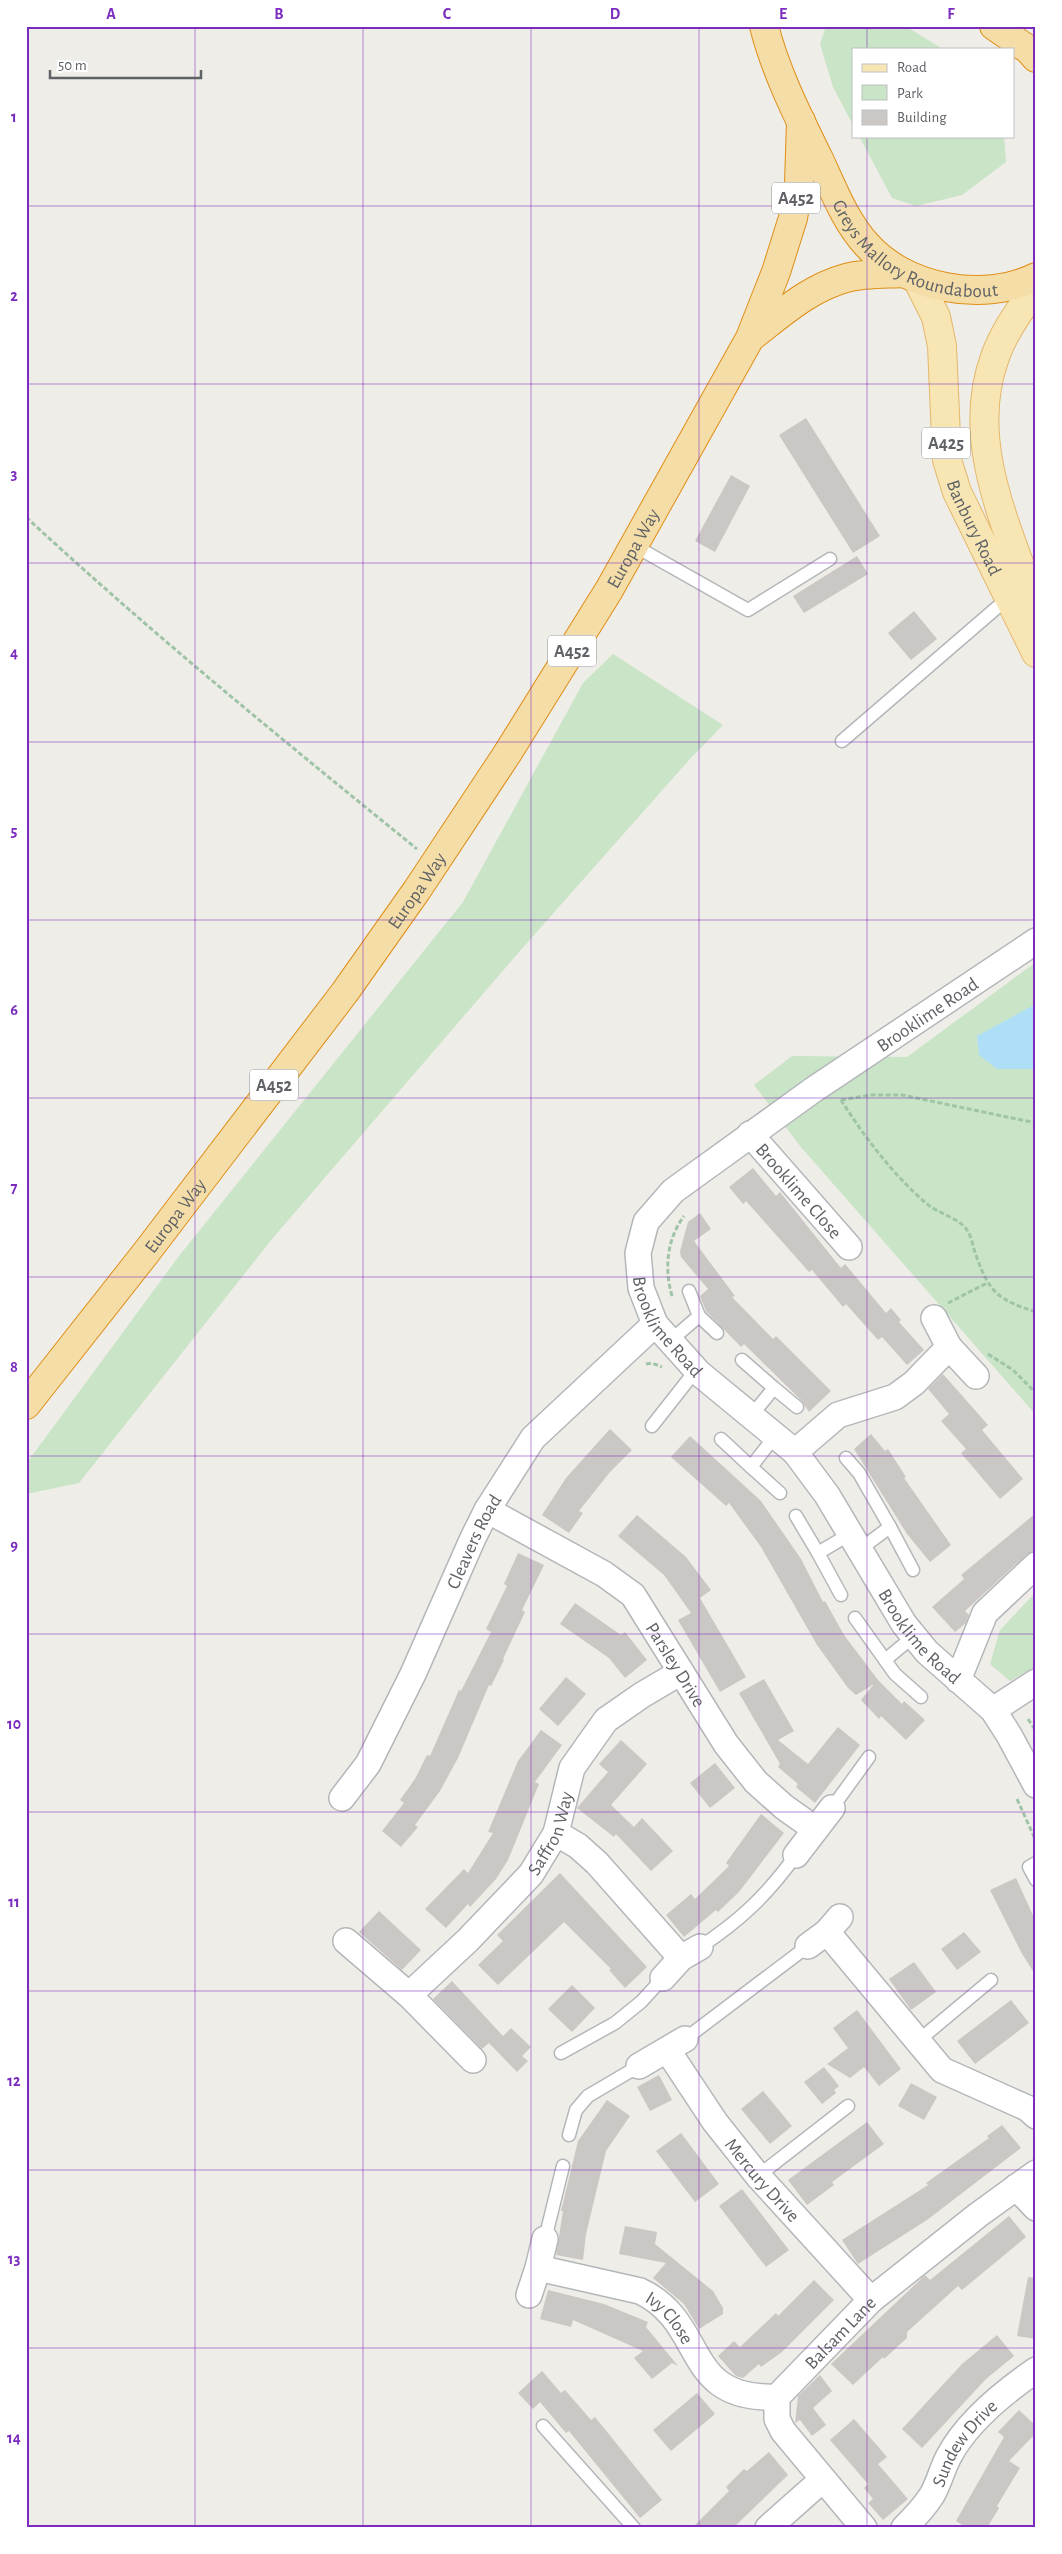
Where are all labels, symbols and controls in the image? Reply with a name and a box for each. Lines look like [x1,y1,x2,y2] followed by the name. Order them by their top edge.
[106,6,116,22] text: A
[274,6,284,22] text: B
[443,6,452,22] text: C
[610,6,621,22] text: D
[779,6,787,22] text: E
[947,6,955,22] text: F
[50,48,201,80] scale bar
[852,48,1014,138] legend
[58,58,87,73] text: 50 m
[897,60,927,75] text: Road
[897,86,923,101] text: Park
[11,109,17,125] text: 1
[897,110,947,125] text: Building
[772,182,820,214] road number: A452
[828,197,999,301] street label: Greys Mallory Roundabout
[10,288,18,304] text: 2
[922,428,970,458] road number: A425
[11,466,18,482] text: 3
[943,478,1004,579] street label: Banbury Road
[604,506,664,592] street label: Europa Way
[548,636,596,666] road number: A452
[10,645,18,661] text: 4
[11,823,18,839] text: 5
[385,850,450,933] street label: Europa Way
[874,974,982,1056] street label: Brooklime Road
[10,1002,18,1018] text: 6
[250,1070,298,1100] road number: A452
[752,1140,845,1243] street label: Brooklime Close
[142,1175,210,1257] street label: Europa Way
[11,1180,18,1196] text: 7
[629,1275,706,1381] street label: Brooklime Road
[10,1359,18,1375] text: 8
[444,1491,505,1592] street label: Cleavers Road
[10,1537,18,1553] text: 9
[874,1586,964,1688] street label: Brooklime Road
[642,1620,708,1711] street label: Parsley Drive
[7,1716,21,1732] text: 10
[525,1790,577,1879] street label: Saffron Way
[8,1894,20,1910] text: 11
[7,2073,21,2089] text: 12
[721,2135,803,2226] street label: Mercury Drive
[8,2251,20,2267] text: 13
[642,2288,696,2348] street label: Ivy Close
[802,2293,880,2373] street label: Balsam Lane
[929,2396,1001,2490] street label: Sundew Drive
[7,2430,21,2446] text: 14

